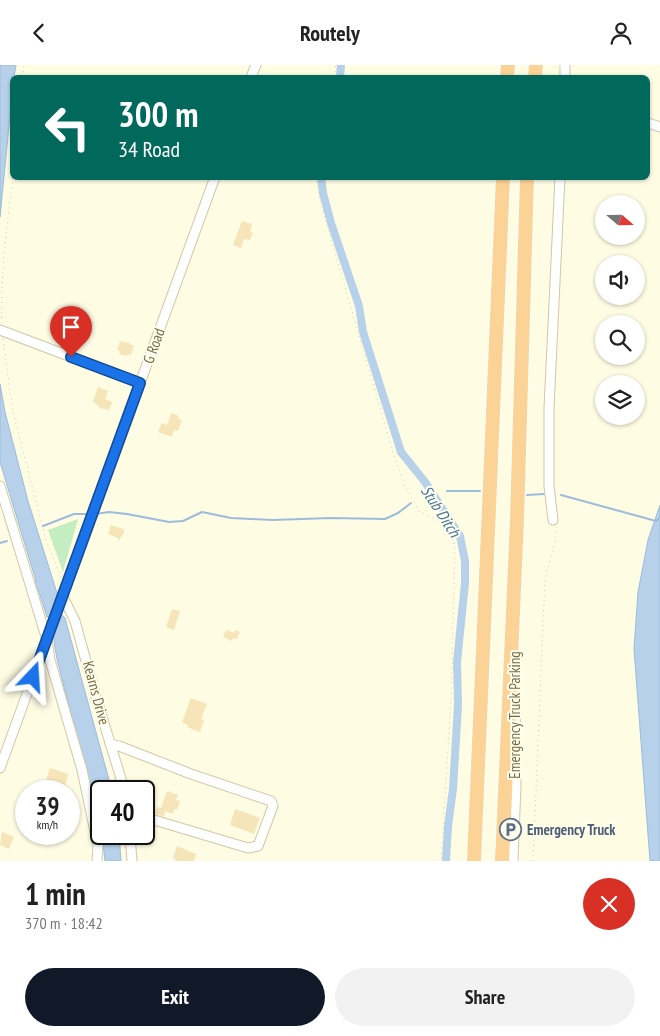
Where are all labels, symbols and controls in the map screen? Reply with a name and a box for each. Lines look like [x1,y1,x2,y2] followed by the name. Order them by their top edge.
[25,19,53,47] icon: back
[300,19,360,47] text: Routely
[607,19,635,47] icon: person
[118,91,199,137] text: 300 m
[35,95,100,160] icon: left
[118,135,180,163] text: 34 Road
[595,195,645,245] north arrow
[595,195,645,425] map controls
[595,255,645,305] button: sound
[50,306,92,357] pin
[57,313,85,341] icon: arrive
[595,315,645,365] button: search
[138,326,169,366] street label: G Road
[595,375,645,425] button: layers
[417,481,466,541] water label: Stub Ditch
[6,650,58,702] position arrow
[505,651,524,779] street label: Emergency Truck Parking
[79,659,114,727] street label: Kearns Drive
[90,780,155,845] speed limit sign: 40
[36,790,59,822] text: 39
[37,817,58,832] text: km/h
[499,818,523,842] parking icon: Emergency Truck
[527,820,616,839] place label: Emergency Truck
[25,874,86,913] text: 1 min
[583,878,635,930] button: close
[25,913,103,933] text: 370 m · 18:42
[25,968,325,1026] button: Exit
[335,968,635,1026] button: Share

